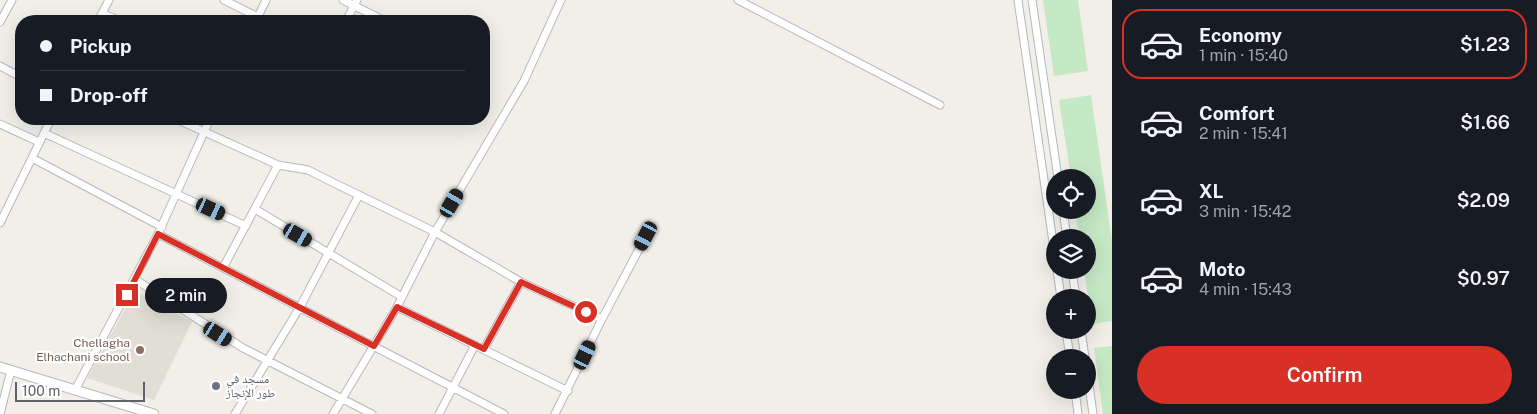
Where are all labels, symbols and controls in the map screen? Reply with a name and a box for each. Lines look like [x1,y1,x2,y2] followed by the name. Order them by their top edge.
[1139,22,1184,67] icon: car
[1199,24,1282,46] text: Economy
[1460,33,1510,55] text: $1.23
[70,35,132,57] text: Pickup
[1199,46,1288,65] text: 1 min · 15:40
[70,84,147,106] text: Drop-off
[1139,100,1184,145] icon: car
[1199,102,1275,124] text: Comfort
[1460,111,1510,133] text: $1.66
[1199,124,1288,143] text: 2 min · 15:41
[1046,169,1096,399] map controls
[1046,169,1096,219] button: locate
[1139,178,1184,223] icon: car
[1199,180,1224,202] text: XL
[438,186,465,220] car
[1457,189,1510,211] text: $2.09
[194,196,227,222] car
[1199,202,1291,221] text: 3 min · 15:42
[632,219,659,253] car
[281,221,314,249] car
[1046,229,1096,279] button: layers
[1139,256,1184,301] icon: car
[1199,258,1245,280] text: Moto
[1457,267,1510,289] text: $0.97
[144,278,227,312] callout: 2 min
[1199,280,1292,299] text: 4 min · 15:43
[116,284,138,306] route end
[165,286,207,305] text: 2 min
[1046,289,1096,339] button: +
[575,301,597,323] route start
[201,320,234,348] car
[36,336,130,364] place label: Chellagha Elhachani school
[571,338,598,372] car
[134,344,146,356] marker: Chellagha Elhachani school
[1137,346,1512,404] button: Confirm
[1046,349,1096,399] button: −
[225,372,275,400] place label: مسجد في طور الإنجاز
[15,379,145,402] scale bar
[210,380,222,392] marker: مسجد في طور الإنجاز
[22,383,60,399] text: 100 m

